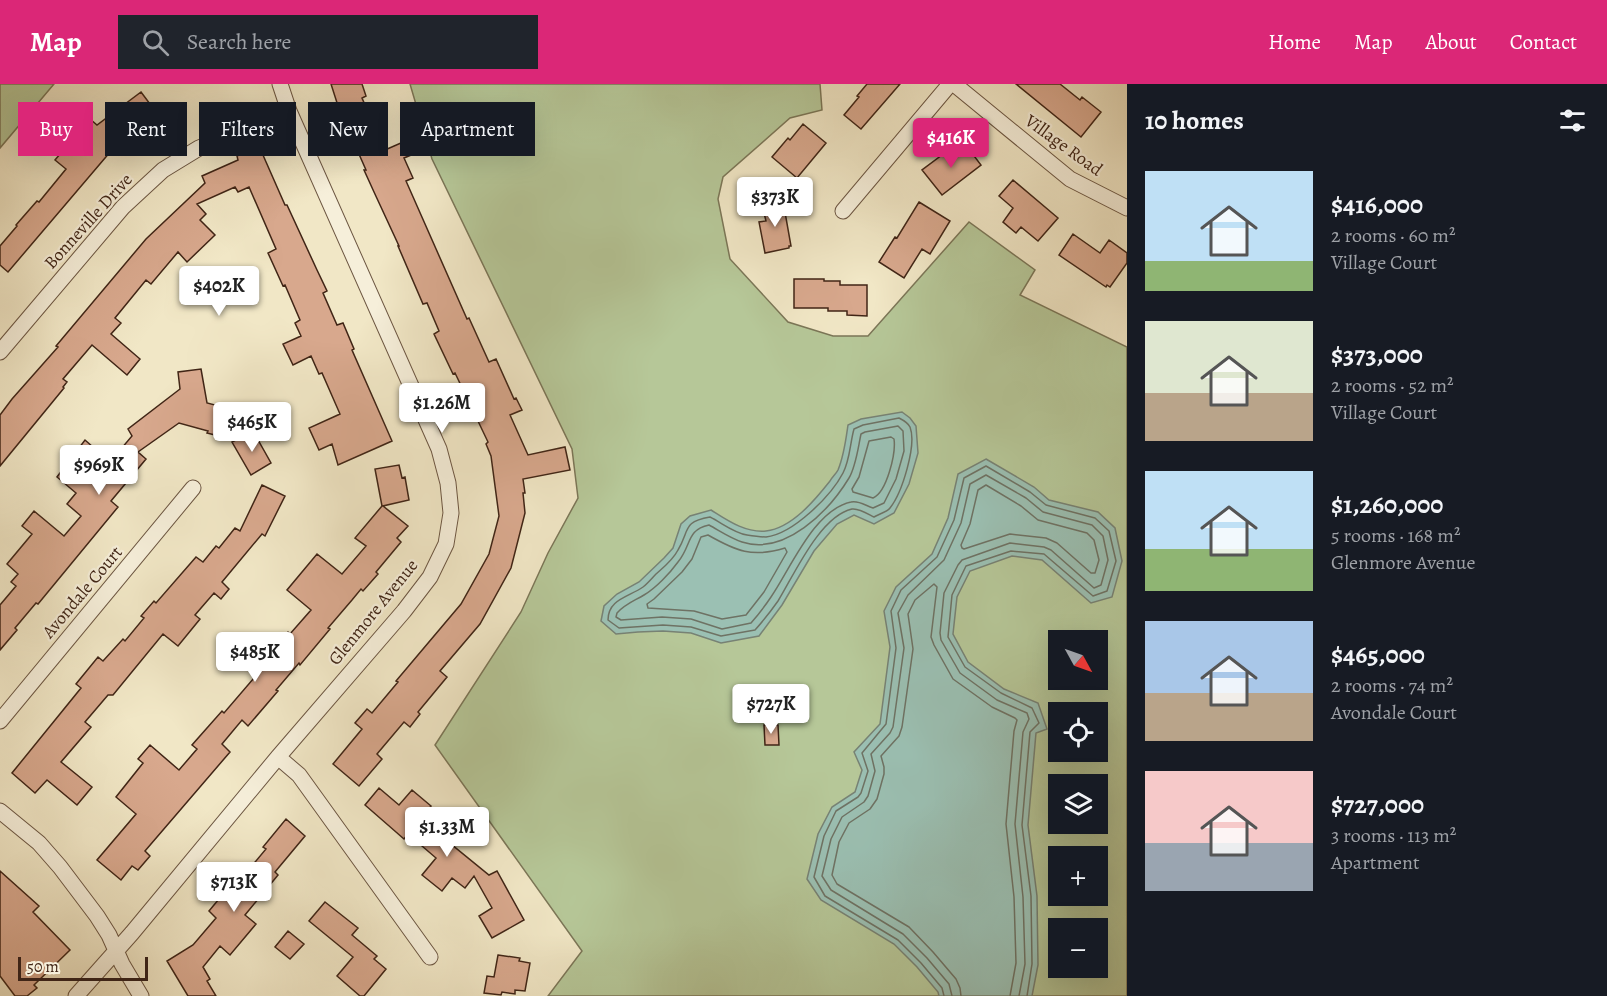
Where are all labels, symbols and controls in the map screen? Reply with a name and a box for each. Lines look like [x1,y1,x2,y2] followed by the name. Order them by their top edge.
[118,15,538,69] search box
[30,23,82,61] text: Map
[139,26,172,59] icon: search
[187,27,291,57] text: Search here
[1268,28,1321,56] text: Home
[1354,28,1392,56] text: Map
[1425,28,1477,56] text: About
[1510,28,1577,56] text: Contact
[18,102,93,156] chip: Buy
[105,102,187,156] chip: Rent
[199,102,296,156] chip: Filters
[308,102,388,156] chip: New
[400,102,535,156] chip: Apartment
[1145,103,1244,138] text: 10 homes
[1556,104,1589,137] icon: filters
[1019,108,1108,182] street label: Village Road
[909,118,993,169] pin: $416K
[927,124,975,151] text: $416K
[39,168,137,274] street label: Bonneville Drive
[733,177,817,228] pin: $373K
[751,183,799,210] text: $373K
[1331,187,1423,222] text: $416,000
[1193,195,1265,267] icon: home
[1331,222,1455,249] text: 2 rooms · 60 m²
[1331,249,1437,276] text: Village Court
[177,266,261,317] pin: $402K
[193,272,245,299] text: $402K
[1331,337,1423,372] text: $373,000
[1193,345,1265,417] icon: home
[1331,372,1454,399] text: 2 rooms · 52 m²
[393,383,491,434] pin: $1.26M
[413,389,471,416] text: $1.26M
[1331,399,1437,426] text: Village Court
[210,402,294,453] pin: $465K
[227,408,277,435] text: $465K
[57,445,141,496] pin: $969K
[74,451,124,478] text: $969K
[1331,487,1443,522] text: $1,260,000
[1193,495,1265,567] icon: home
[1331,522,1460,549] text: 5 rooms · 168 m²
[36,541,128,644] street label: Avondale Court
[1331,549,1475,576] text: Glenmore Avenue
[323,554,423,670] street label: Glenmore Avenue
[1048,630,1108,690] north arrow
[1048,630,1108,978] map controls
[213,632,297,683] pin: $485K
[1331,637,1425,672] text: $465,000
[230,638,280,665] text: $485K
[1193,645,1265,717] icon: home
[1331,672,1453,699] text: 2 rooms · 74 m²
[729,684,813,735] pin: $727K
[746,690,796,717] text: $727K
[1331,699,1457,726] text: Avondale Court
[1048,702,1108,762] button: locate
[1048,774,1108,834] button: layers
[1331,787,1424,822] text: $727,000
[1193,795,1265,867] icon: home
[398,807,496,858] pin: $1.33M
[419,813,475,840] text: $1.33M
[1331,822,1456,849] text: 3 rooms · 113 m²
[1048,846,1108,906] button: +
[1331,849,1420,876] text: Apartment
[192,862,276,913] pin: $713K
[211,868,257,895] text: $713K
[1048,918,1108,978] button: −
[18,954,148,982] scale bar
[27,956,59,978] text: 50 m

